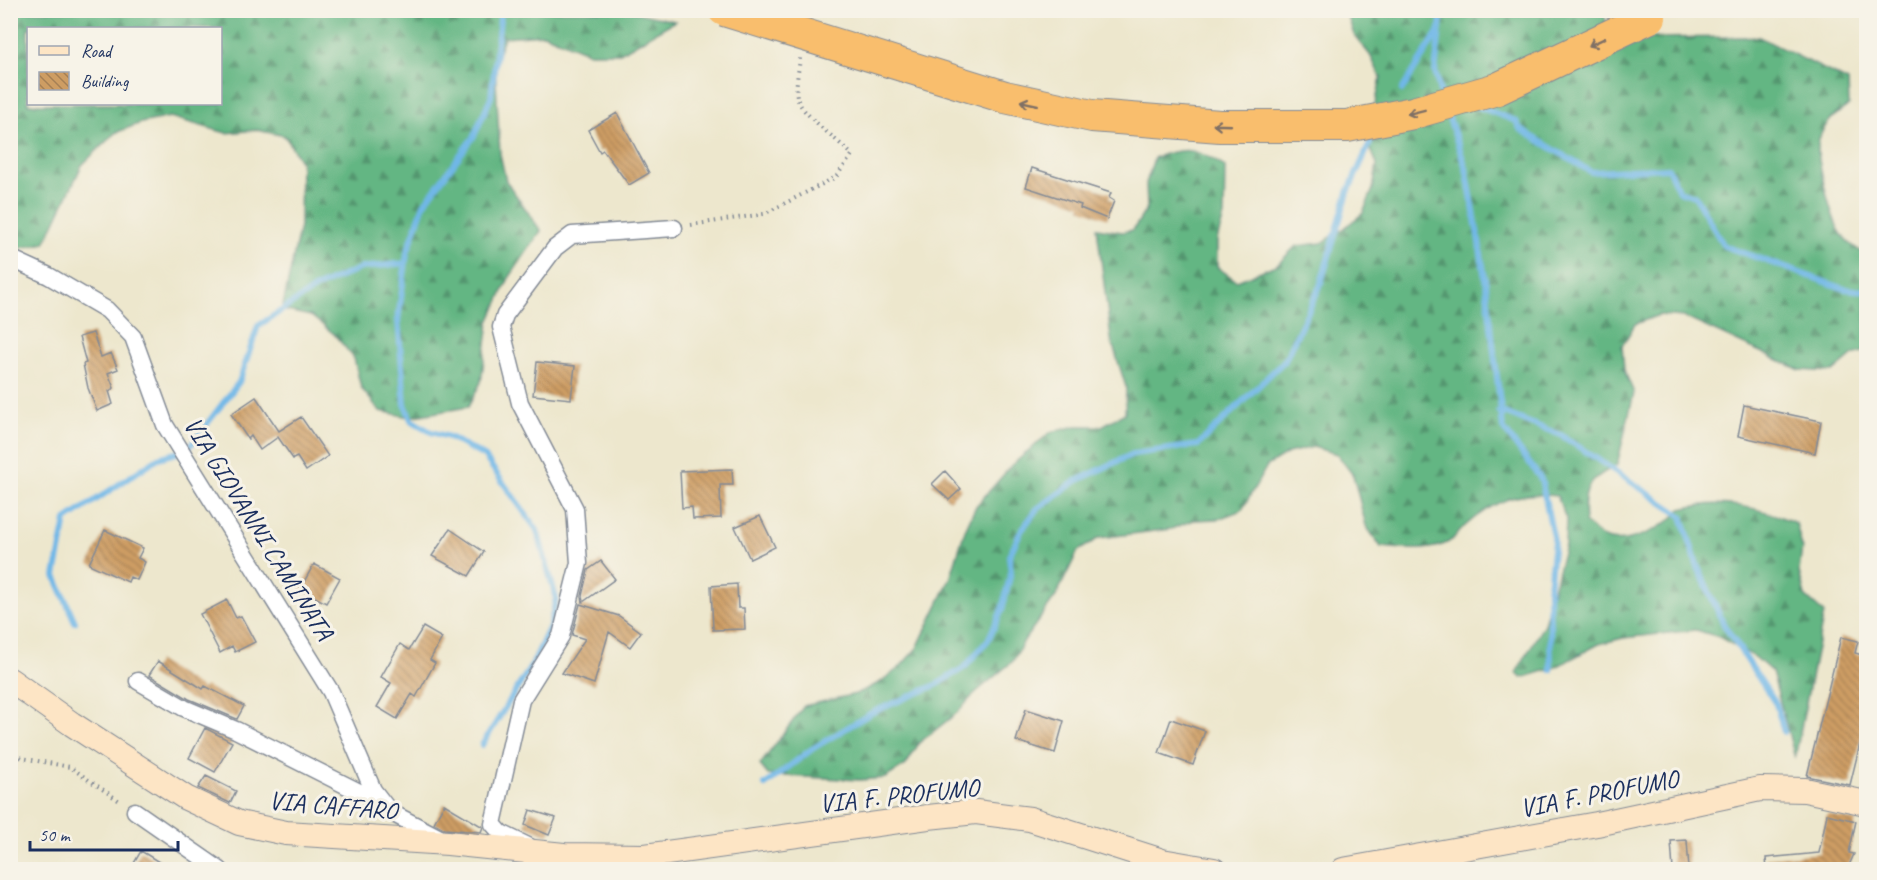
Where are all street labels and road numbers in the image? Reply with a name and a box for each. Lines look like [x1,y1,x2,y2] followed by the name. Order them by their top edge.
[176,410,342,648] street label: VIA GIOVANNI CAMINATA
[1517,761,1684,825] street label: VIA F. PROFUMO
[818,770,984,820] street label: VIA F. PROFUMO
[268,783,401,828] street label: VIA CAFFARO

